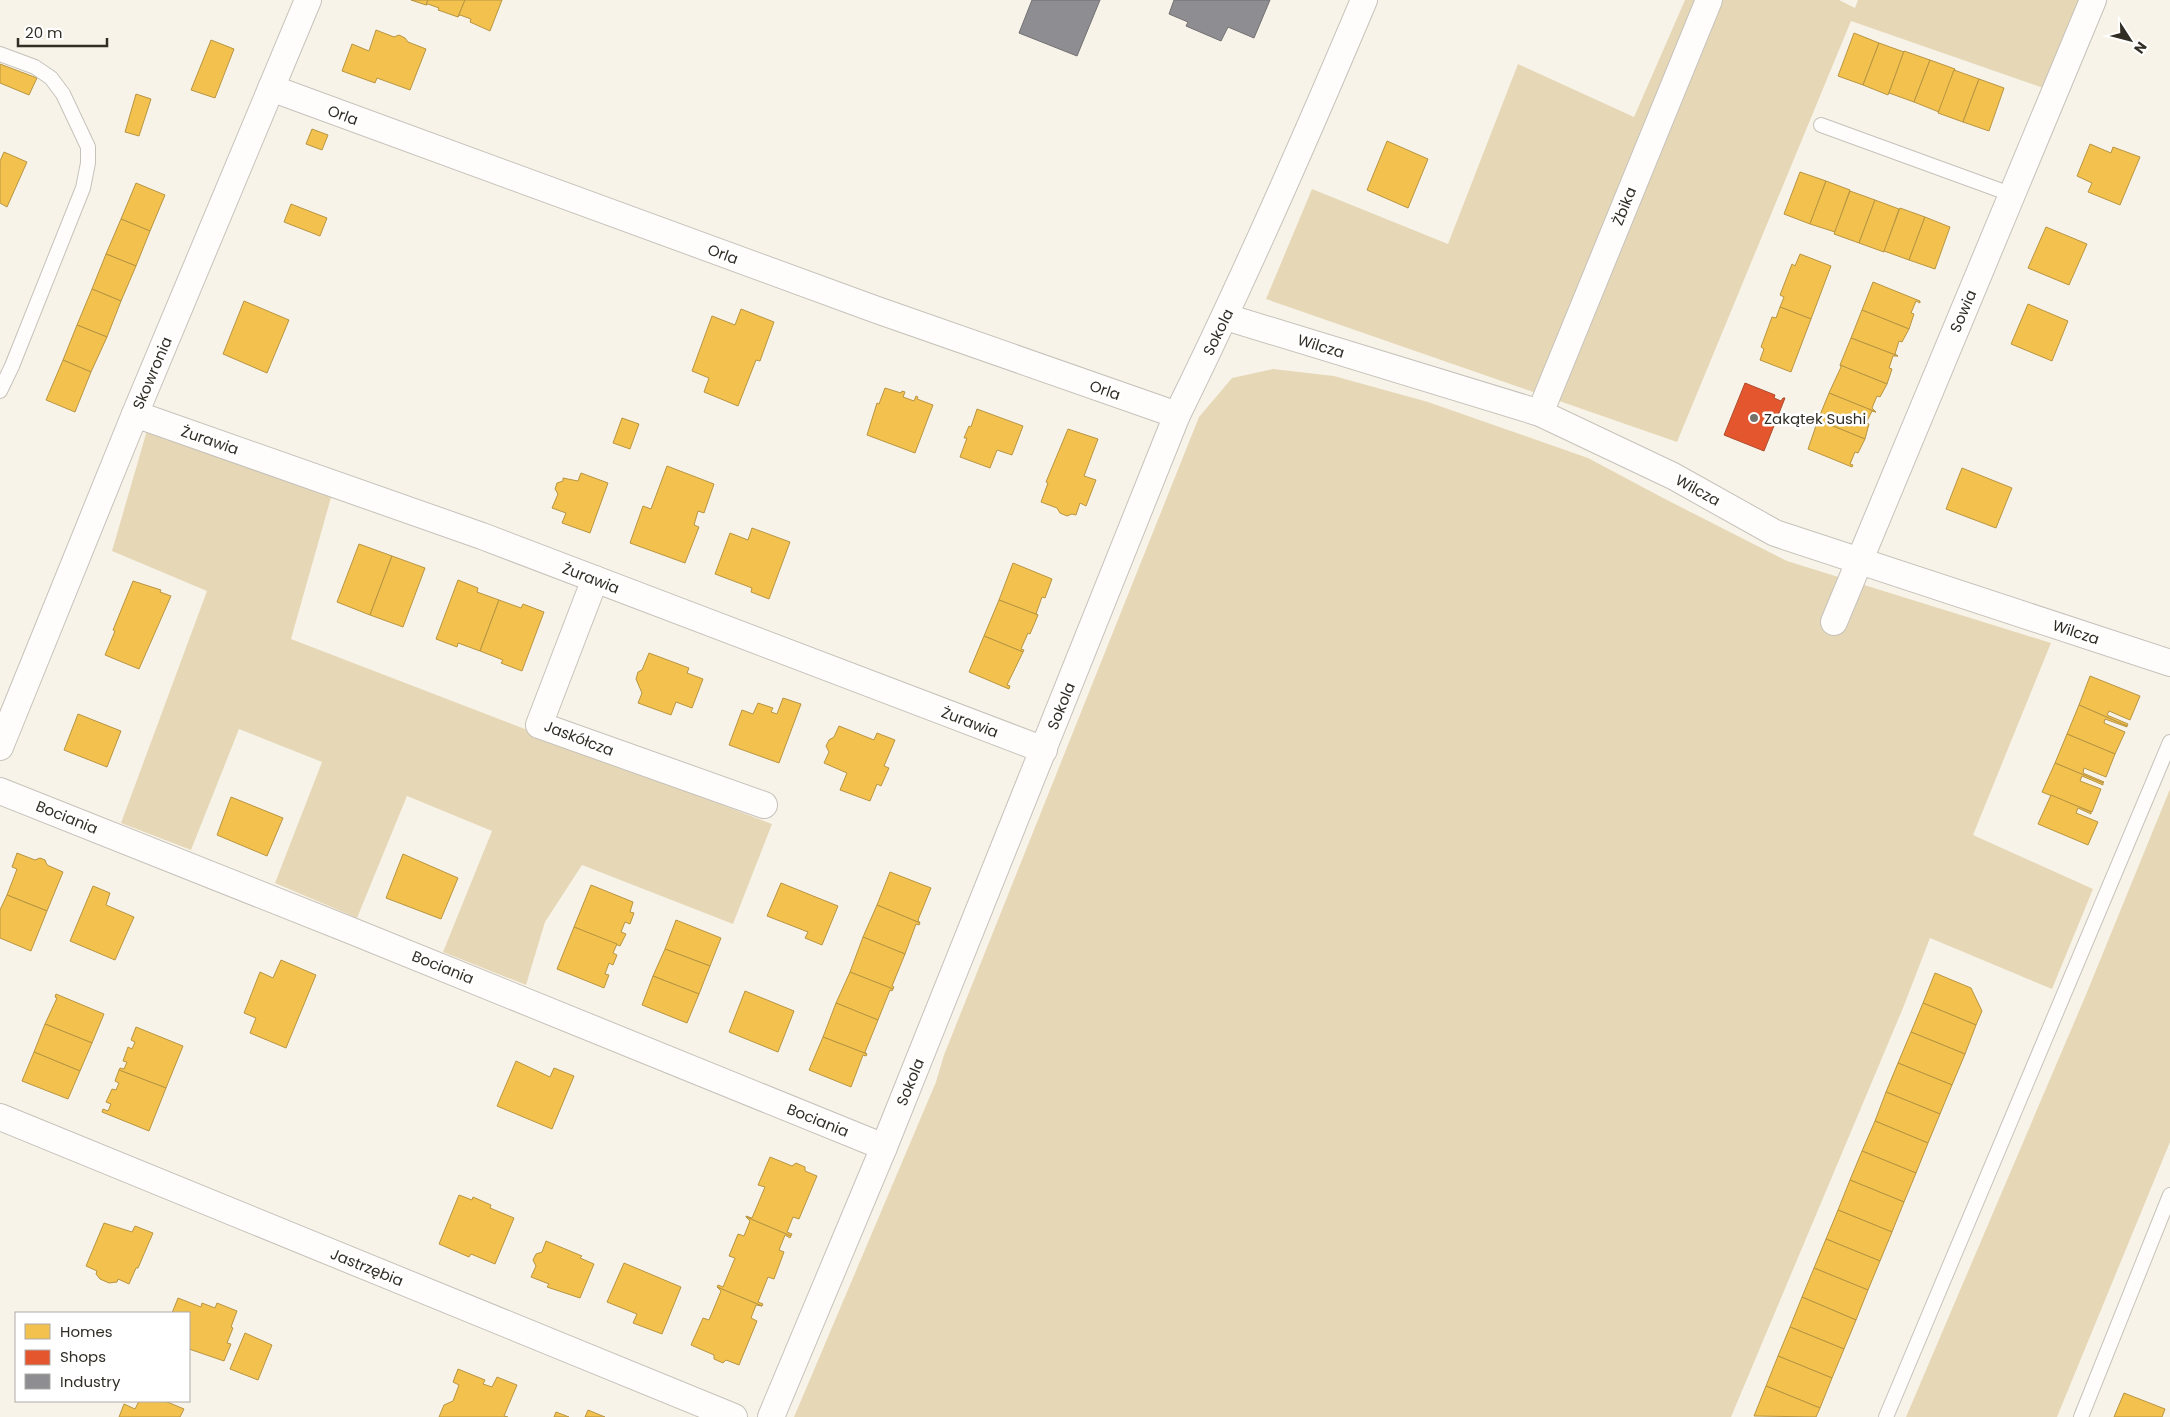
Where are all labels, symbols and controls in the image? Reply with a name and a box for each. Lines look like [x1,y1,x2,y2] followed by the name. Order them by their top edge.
[18,15,106,47] scale bar
[2105,15,2155,65] north arrow
[25,22,63,43] text: 20 m
[2129,38,2152,58] text: N
[325,100,361,130] street label: Orla
[1607,184,1641,228] street label: Żbika
[705,239,741,269] street label: Orla
[1945,286,1981,336] street label: Sowia
[1198,305,1238,359] street label: Sokola
[1295,329,1347,363] street label: Wilcza
[127,333,177,413] street label: Skowronia
[1087,375,1123,405] street label: Orla
[1764,408,1866,429] place label: Zakątek Sushi
[1748,412,1760,424] marker: Zakątek Sushi
[178,420,242,460] street label: Żurawia
[1672,469,1724,511] street label: Wilcza
[559,558,623,598] street label: Żurawia
[2050,615,2102,649] street label: Wilcza
[1042,679,1080,733] street label: Sokola
[938,702,1002,742] street label: Żurawia
[541,715,617,761] street label: Jaskółcza
[33,795,101,839] street label: Bociania
[409,945,477,989] street label: Bociania
[891,1055,929,1109] street label: Sokola
[784,1098,852,1142] street label: Bociania
[327,1243,407,1291] street label: Jastrzębia
[15,1312,190,1402] legend
[60,1321,113,1342] text: Homes
[60,1346,106,1367] text: Shops
[60,1371,121,1392] text: Industry

